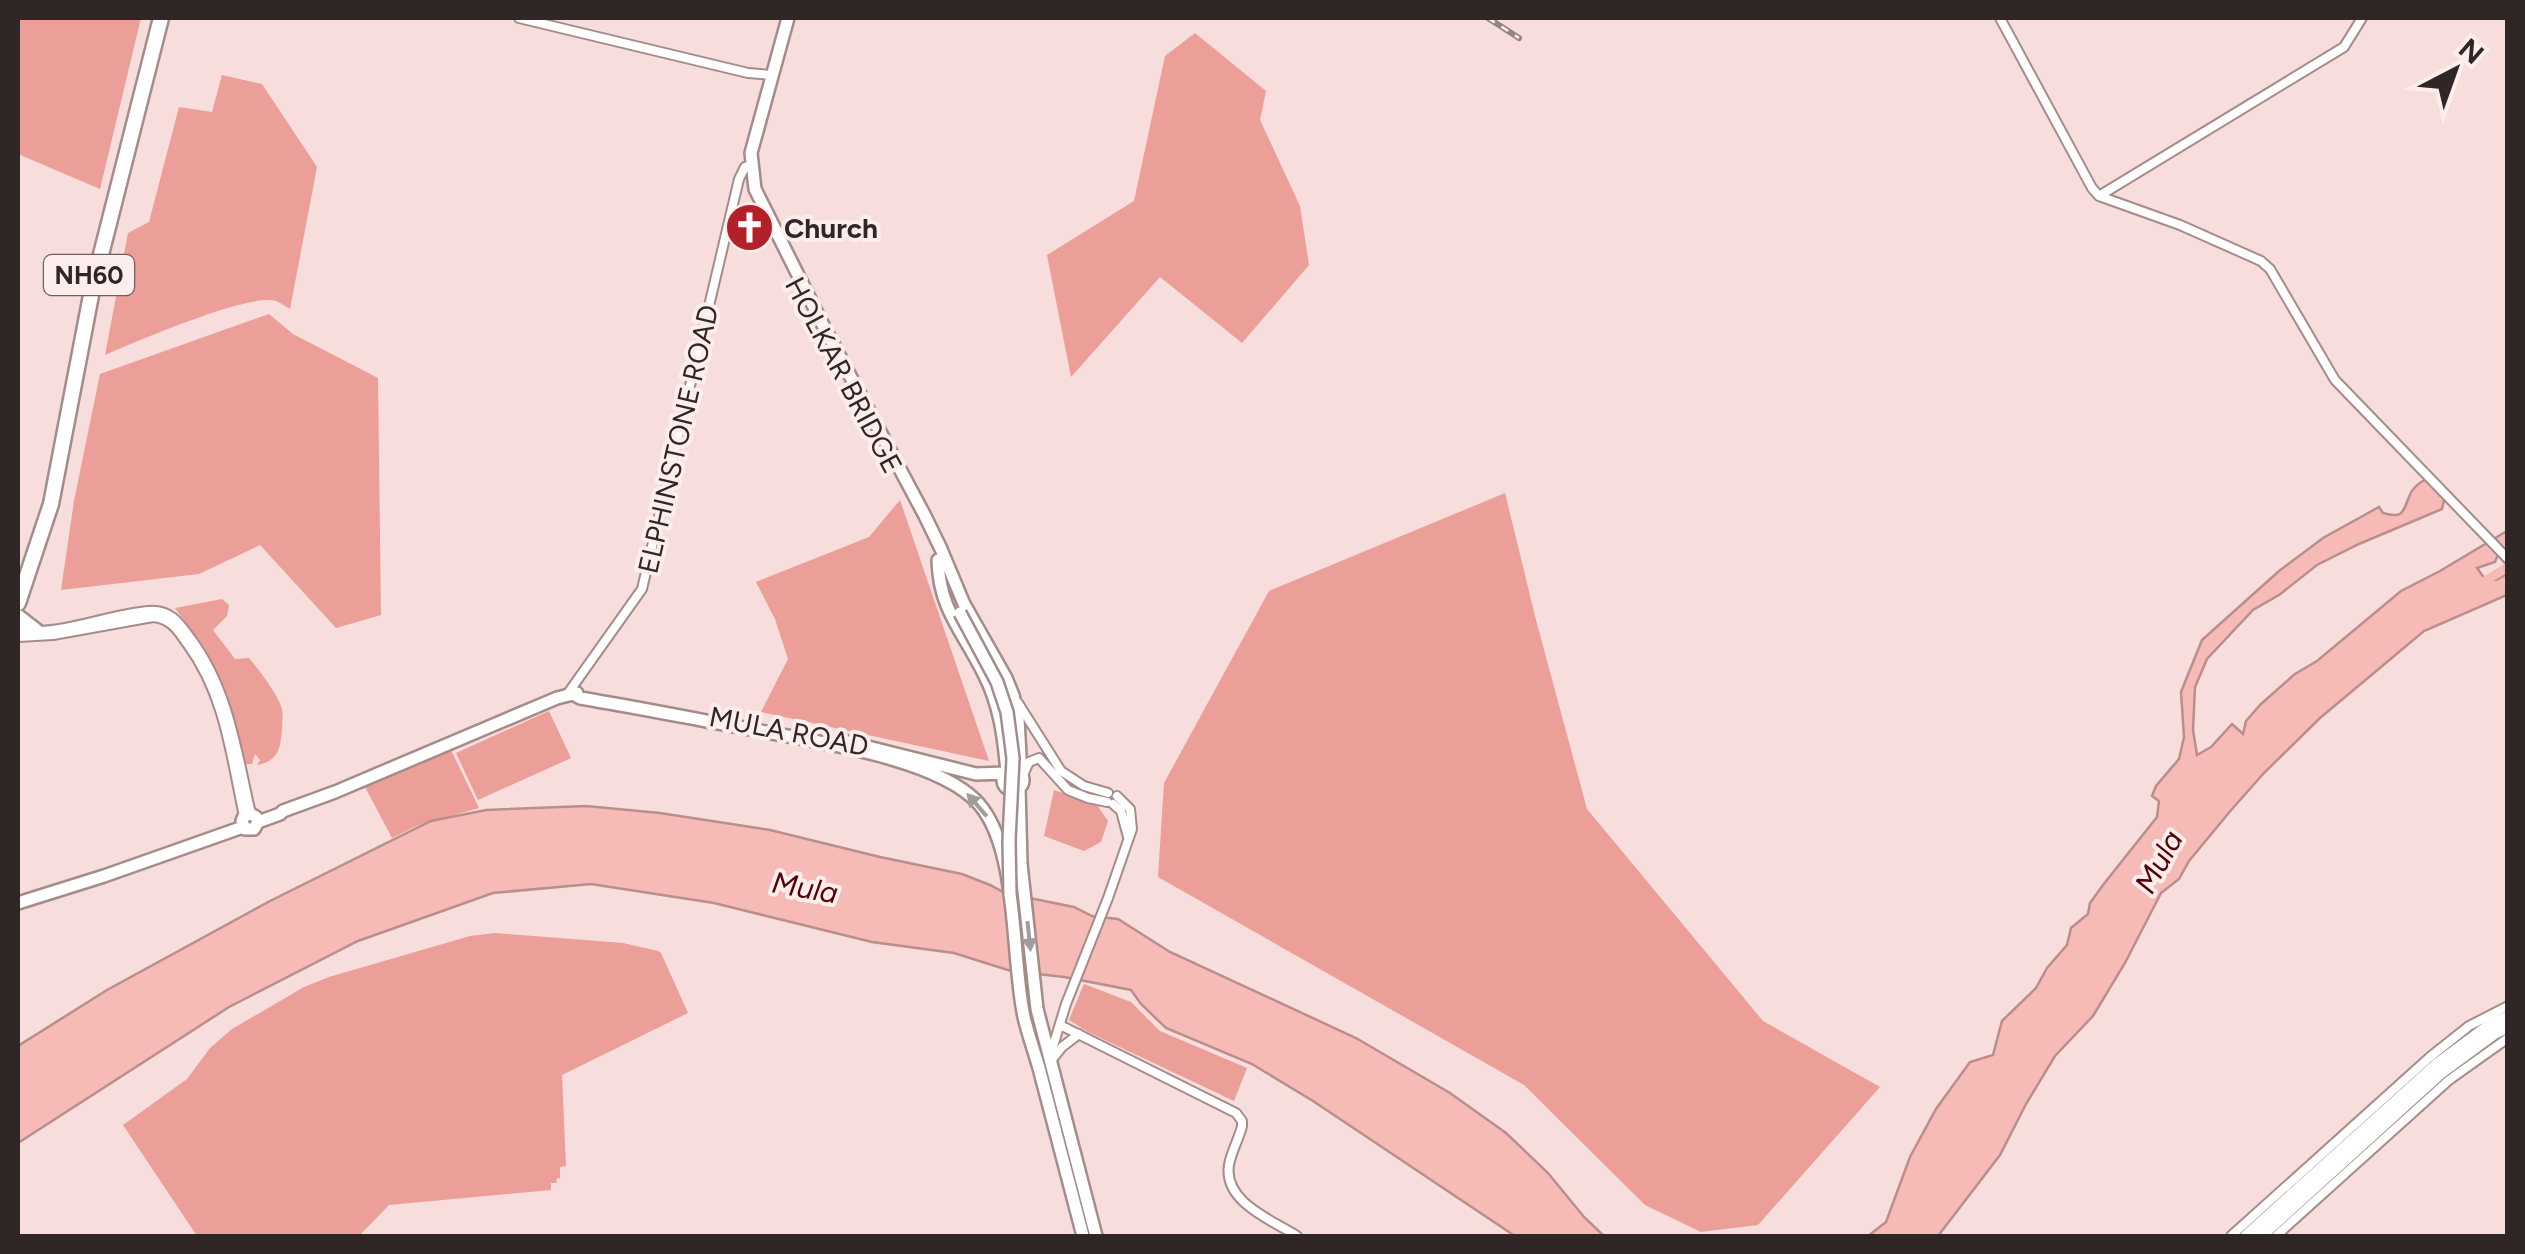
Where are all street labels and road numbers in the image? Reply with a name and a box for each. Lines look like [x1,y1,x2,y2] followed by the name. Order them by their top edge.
[44,255,134,295] road number: NH60
[778,271,910,479] street label: HOLKAR BRIDGE
[631,301,725,577] street label: ELPHINSTONE ROAD
[707,699,871,763] street label: MULA ROAD

